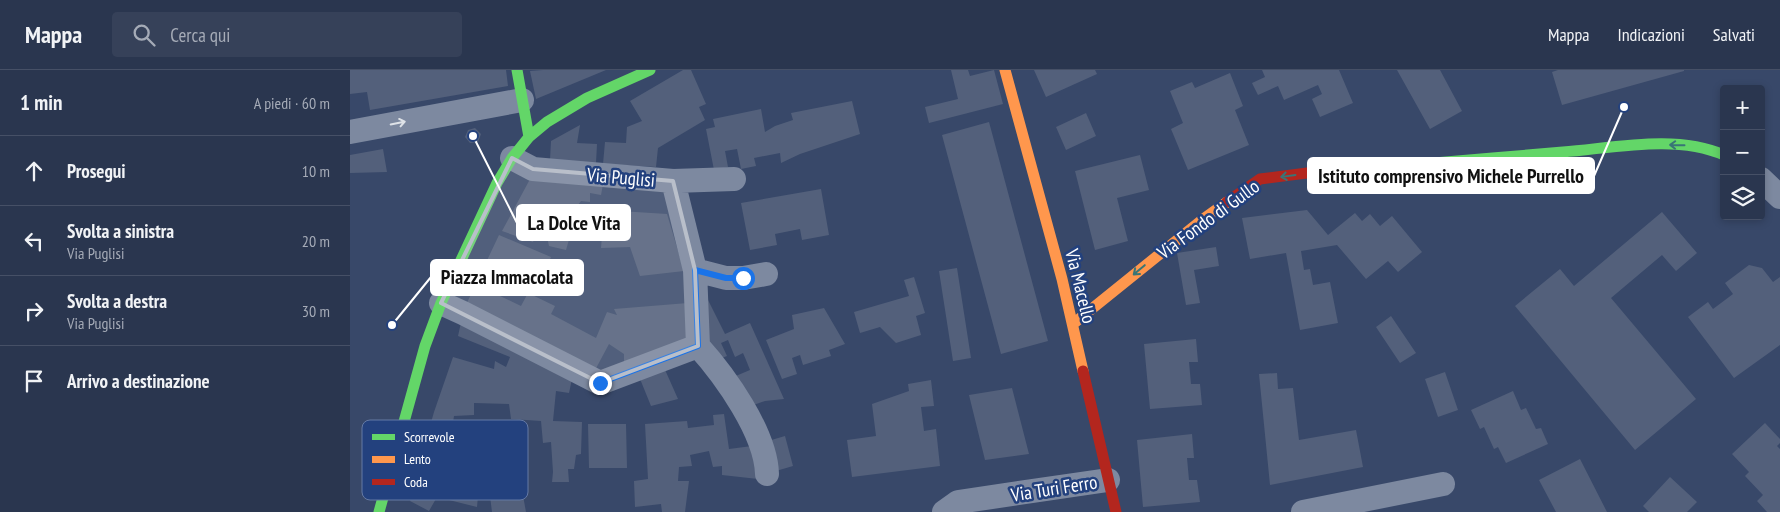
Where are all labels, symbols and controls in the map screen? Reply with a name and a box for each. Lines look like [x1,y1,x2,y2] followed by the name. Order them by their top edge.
[112,12,462,57] search box
[25,19,82,50] text: Mappa
[130,21,158,49] icon: search
[170,23,230,47] text: Cerca qui
[1548,23,1589,46] text: Mappa
[1617,23,1685,46] text: Indicazioni
[1713,23,1755,46] text: Salvati
[1720,85,1765,220] map controls
[1720,85,1765,130] button: +
[20,89,62,116] text: 1 min
[254,93,330,113] text: A piedi · 60 m
[390,118,406,128] one-way arrow
[1720,130,1765,175] button: −
[1669,140,1685,150] one-way arrow
[20,157,48,185] icon: ahead
[1308,158,1594,193] callout: Istituto comprensivo Michele Purrello
[67,159,126,183] text: Prosegui
[302,161,330,181] text: 10 m
[585,162,656,192] street label: Via Puglisi
[1318,163,1584,189] text: Istituto comprensivo Michele Purrello
[1280,171,1296,181] one-way arrow
[1151,174,1264,265] street label: Via Fondo di Gullo
[1720,175,1765,220] button: layers
[517,205,630,240] callout: La Dolce Vita
[528,210,620,236] text: La Dolce Vita
[67,219,174,243] text: Svolta a sinistra
[20,227,48,255] icon: left
[302,231,330,251] text: 20 m
[67,243,124,263] text: Via Puglisi
[1060,245,1102,326] street label: Via Macello
[431,260,583,295] callout: Piazza Immacolata
[441,264,573,290] text: Piazza Immacolata
[1132,265,1145,276] one-way arrow
[732,267,755,290] route start
[67,289,167,313] text: Svolta a destra
[20,297,48,325] icon: right
[302,301,330,321] text: 30 m
[67,313,124,333] text: Via Puglisi
[20,367,48,395] icon: arrive
[67,369,210,393] text: Arrivo a destinazione
[589,372,612,395] route end
[362,420,528,500] legend
[404,428,455,446] text: Scorrevole
[404,450,431,468] text: Lento
[1008,469,1099,507] street label: Via Turi Ferro
[404,473,428,491] text: Coda

